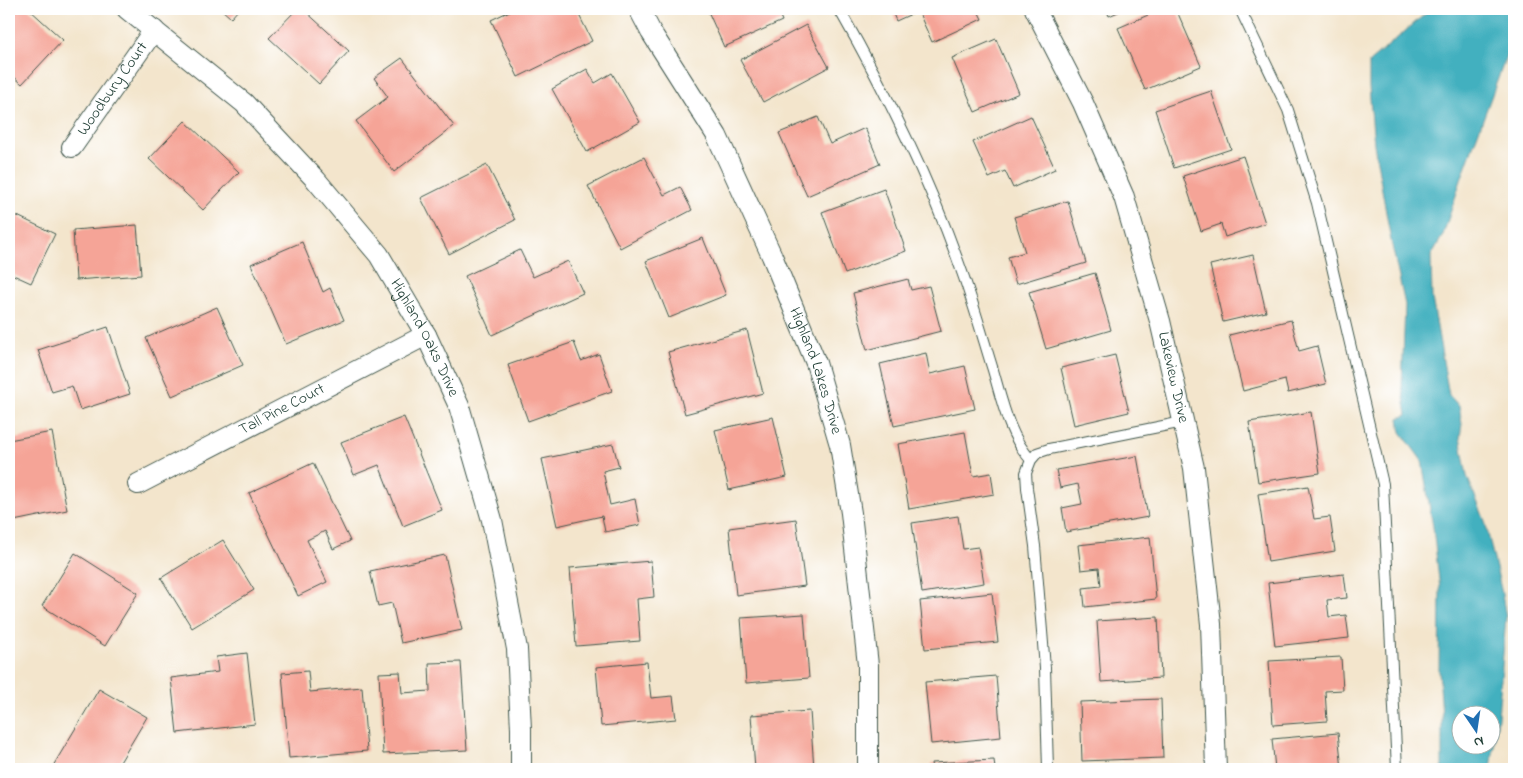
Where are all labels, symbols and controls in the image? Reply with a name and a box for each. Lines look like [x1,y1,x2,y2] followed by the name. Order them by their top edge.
[71,36,155,141] street label: Woodbury Court
[384,274,465,402] street label: Highland Oaks Drive
[782,304,848,438] street label: Highland Lakes Drive
[1151,329,1195,426] street label: Lakeview Drive
[235,377,330,442] street label: Tall Pine Court
[1450,706,1500,756] north arrow
[1472,730,1486,752] text: N

